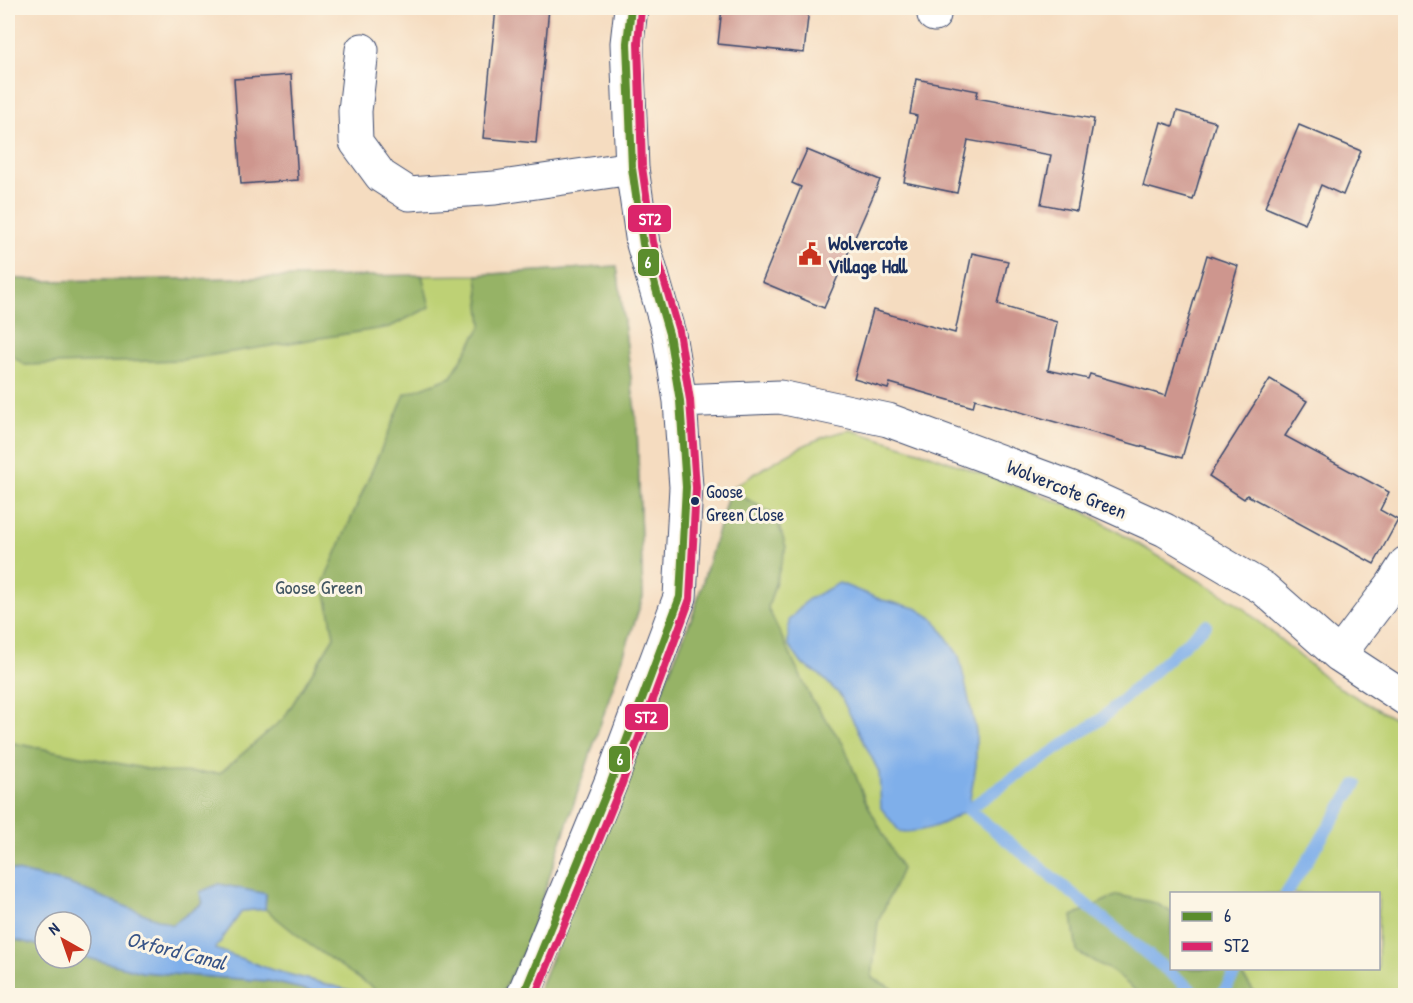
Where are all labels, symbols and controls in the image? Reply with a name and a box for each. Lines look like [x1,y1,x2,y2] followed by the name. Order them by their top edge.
[627,204,672,233] line badge: ST2
[639,208,662,230] text: ST2
[828,229,909,280] place label: Wolvercote Village Hall
[797,241,823,267] public building icon: Wolvercote Village Hall
[637,248,660,277] line badge: 6
[645,251,652,273] text: 6
[1003,452,1131,525] street label: Wolvercote Green
[706,479,784,527] place label: Goose Green Close
[689,495,701,507] marker: Goose Green Close
[275,573,363,600] park label: Goose Green
[624,703,669,731] line badge: ST2
[635,706,658,728] text: ST2
[608,745,631,773] line badge: 6
[617,748,624,770] text: 6
[1170,892,1380,970] legend
[1224,903,1231,928] text: 6
[33,910,93,970] north arrow
[43,917,64,940] text: N
[123,924,230,977] water label: Oxford Canal
[1224,933,1250,958] text: ST2

